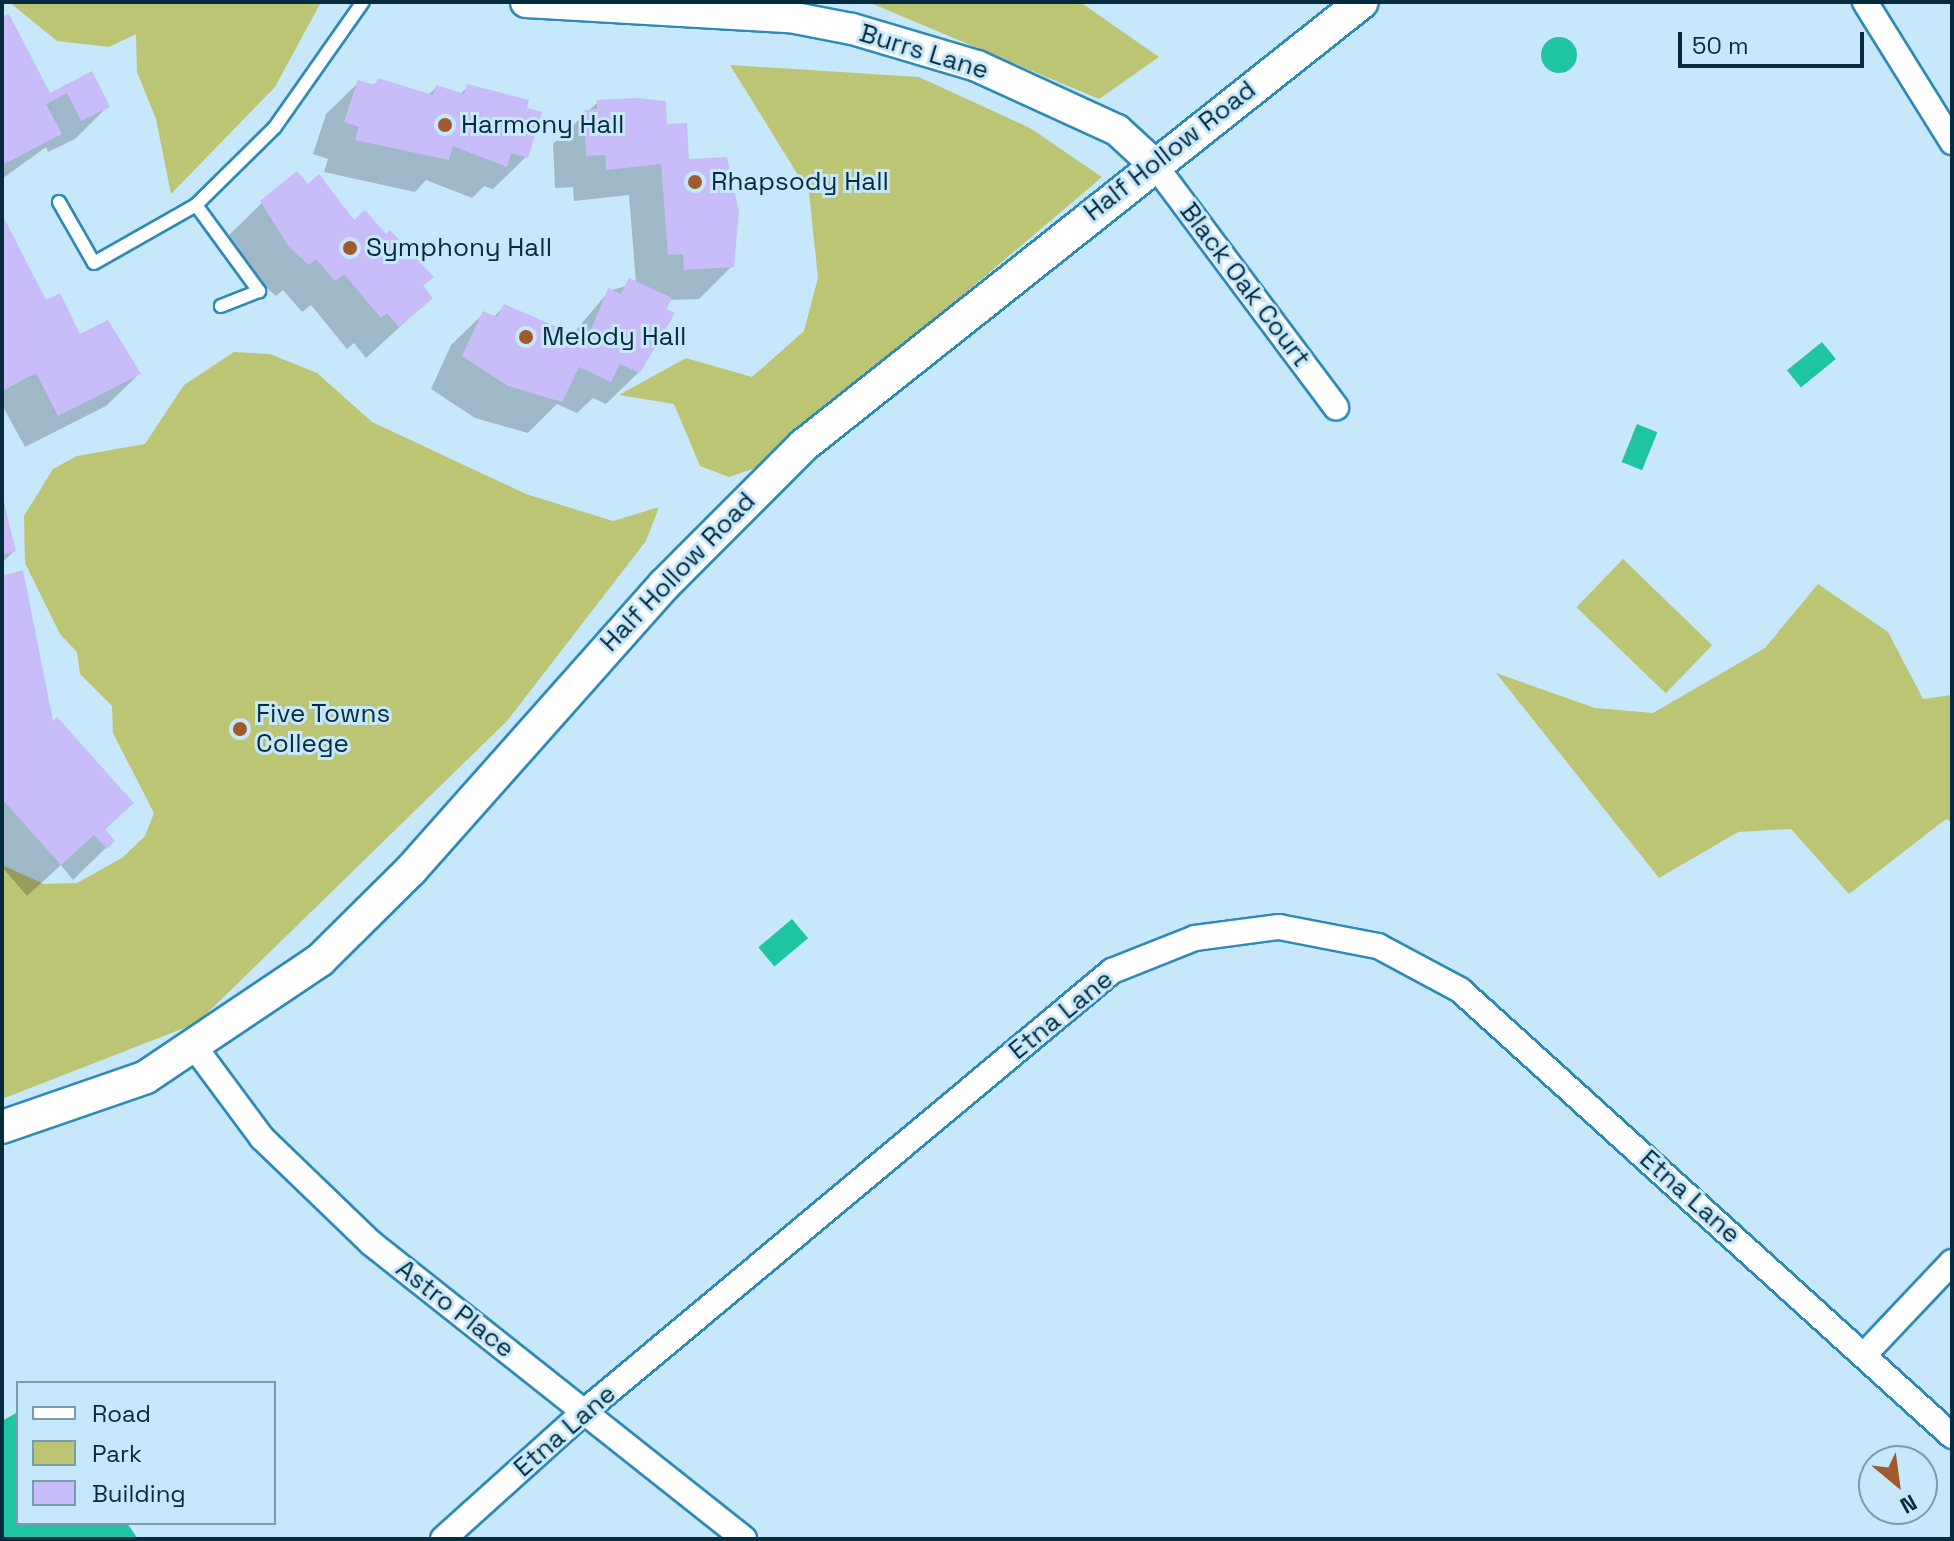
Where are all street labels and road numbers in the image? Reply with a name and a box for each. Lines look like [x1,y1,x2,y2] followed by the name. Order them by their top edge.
[856,18,992,86] street label: Burrs Lane
[1078,74,1262,228] street label: Half Hollow Road
[1173,197,1317,373] street label: Black Oak Court
[594,486,762,658] street label: Half Hollow Road
[1003,964,1119,1066] street label: Etna Lane
[1633,1144,1747,1250] street label: Etna Lane
[390,1253,520,1365] street label: Astro Place
[508,1378,622,1484] street label: Etna Lane

